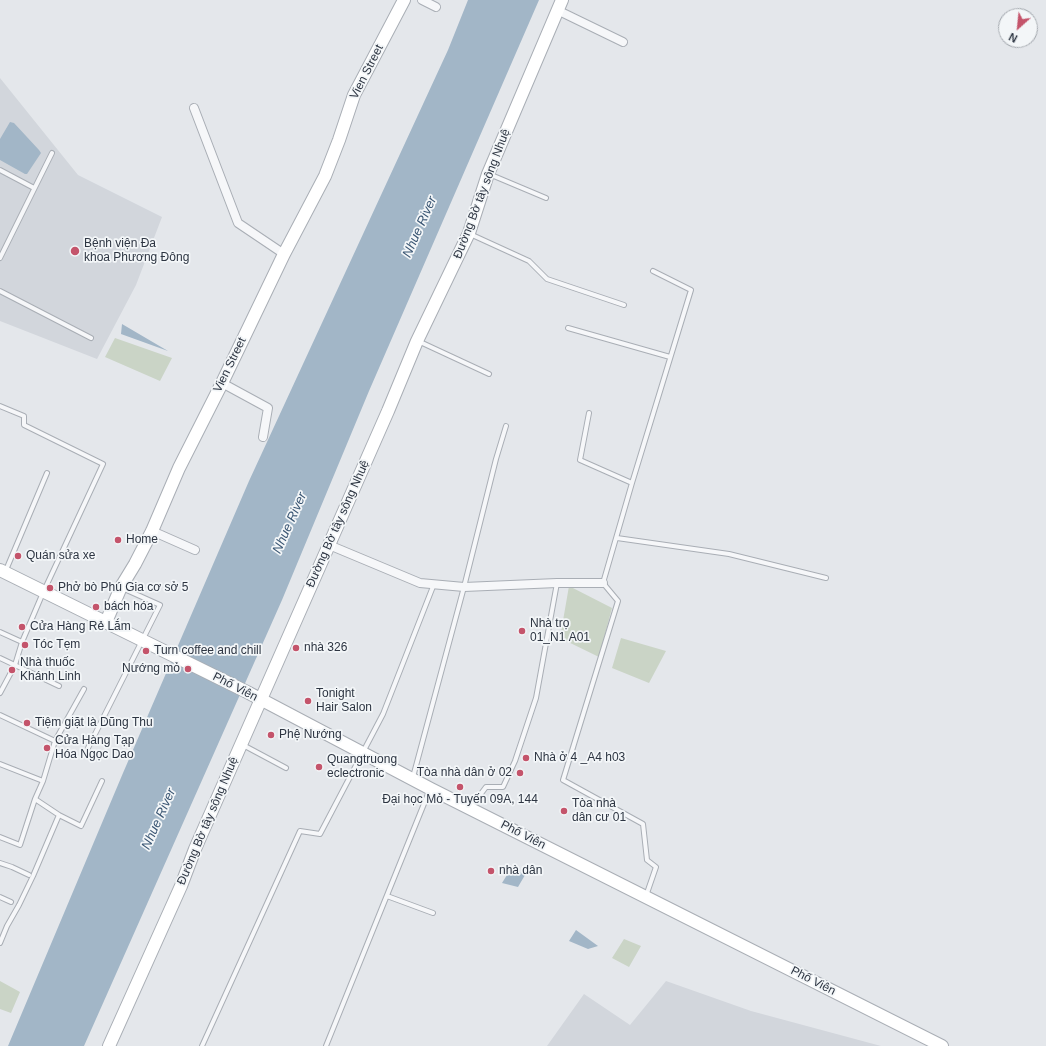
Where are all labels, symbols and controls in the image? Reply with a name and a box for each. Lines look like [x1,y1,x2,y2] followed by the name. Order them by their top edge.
[998,8,1038,48] north arrow
[1007,31,1019,45] text: N
[347,42,387,102] street label: Vien Street
[451,127,513,261] street label: Đường Bờ tây sông Nhuệ
[400,194,440,260] water label: Nhue River
[84,237,189,265] place label: Bệnh viện Đa khoa Phương Đông
[69,245,81,257] marker: Bệnh viện Đa khoa Phương Đông
[211,335,249,395] street label: Vien Street
[303,458,373,590] street label: Đường Bờ tây sông Nhuệ
[270,490,310,556] water label: Nhue River
[126,533,158,547] place label: Home
[113,535,123,545] marker: Home
[26,549,95,563] place label: Quán sửa xe
[13,551,23,561] marker: Quán sửa xe
[58,581,188,595] place label: Phở bò Phú Gia cơ sở 5
[45,583,55,593] marker: Phở bò Phú Gia cơ sở 5
[104,600,153,614] place label: bách hóa
[91,602,101,612] marker: bách hóa
[530,617,590,645] place label: Nhà trọ 01_N1 A01
[30,620,131,634] place label: Cửa Hàng Rẻ Lắm
[17,622,27,632] marker: Cửa Hàng Rẻ Lắm
[517,626,527,636] marker: Nhà trọ 01_N1 A01
[33,638,80,652] place label: Tóc Tẹm
[20,640,30,650] marker: Tóc Tẹm
[304,641,347,655] place label: nhà 326
[291,643,301,653] marker: nhà 326
[154,644,261,658] place label: Turn coffee and chill
[141,646,151,656] marker: Turn coffee and chill
[20,656,81,684] place label: Nhà thuốc Khánh Linh
[122,662,180,676] place label: Nướng mỏ
[183,664,193,674] marker: Nướng mỏ
[7,665,17,675] marker: Nhà thuốc Khánh Linh
[210,670,260,704] street label: Phố Viên
[316,687,372,715] place label: Tonight Hair Salon
[303,696,313,706] marker: Tonight Hair Salon
[35,716,153,730] place label: Tiệm giặt là Dũng Thu
[22,718,32,728] marker: Tiệm giặt là Dũng Thu
[279,728,342,742] place label: Phệ Nướng
[266,730,276,740] marker: Phệ Nướng
[55,734,134,762] place label: Cửa Hàng Tạp Hóa Ngọc Dao
[42,743,52,753] marker: Cửa Hàng Tạp Hóa Ngọc Dao
[534,751,625,765] place label: Nhà ở 4 _A4 h03
[327,753,397,781] place label: Quangtruong eclectronic
[521,753,531,763] marker: Nhà ở 4 _A4 h03
[174,755,242,887] street label: Đường Bờ tây sông Nhuệ
[314,762,324,772] marker: Quangtruong eclectronic
[417,766,512,780] place label: Tòa nhà dân ở 02
[515,768,525,778] marker: Tòa nhà dân ở 02
[455,782,465,792] marker: Đại học Mỏ - Tuyến 09A, 144
[139,786,179,852] water label: Nhue River
[382,793,538,807] place label: Đại học Mỏ - Tuyến 09A, 144
[572,797,626,825] place label: Tòa nhà dân cư 01
[559,806,569,816] marker: Tòa nhà dân cư 01
[498,818,548,852] street label: Phố Viên
[499,864,542,878] place label: nhà dân
[486,866,496,876] marker: nhà dân
[788,964,838,998] street label: Phố Viên

